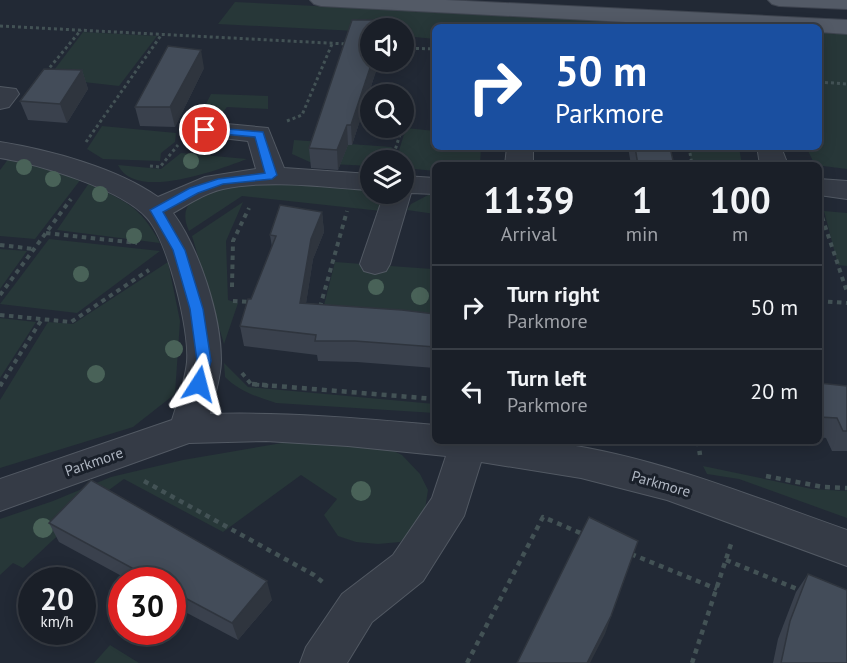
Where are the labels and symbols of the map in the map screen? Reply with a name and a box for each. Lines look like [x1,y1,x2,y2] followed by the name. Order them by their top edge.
[179,104,230,155] pin
[167,352,231,416] position arrow
[62,443,126,480] street label: Parkmore
[629,466,693,501] street label: Parkmore
[108,567,186,645] speed limit sign: 30

